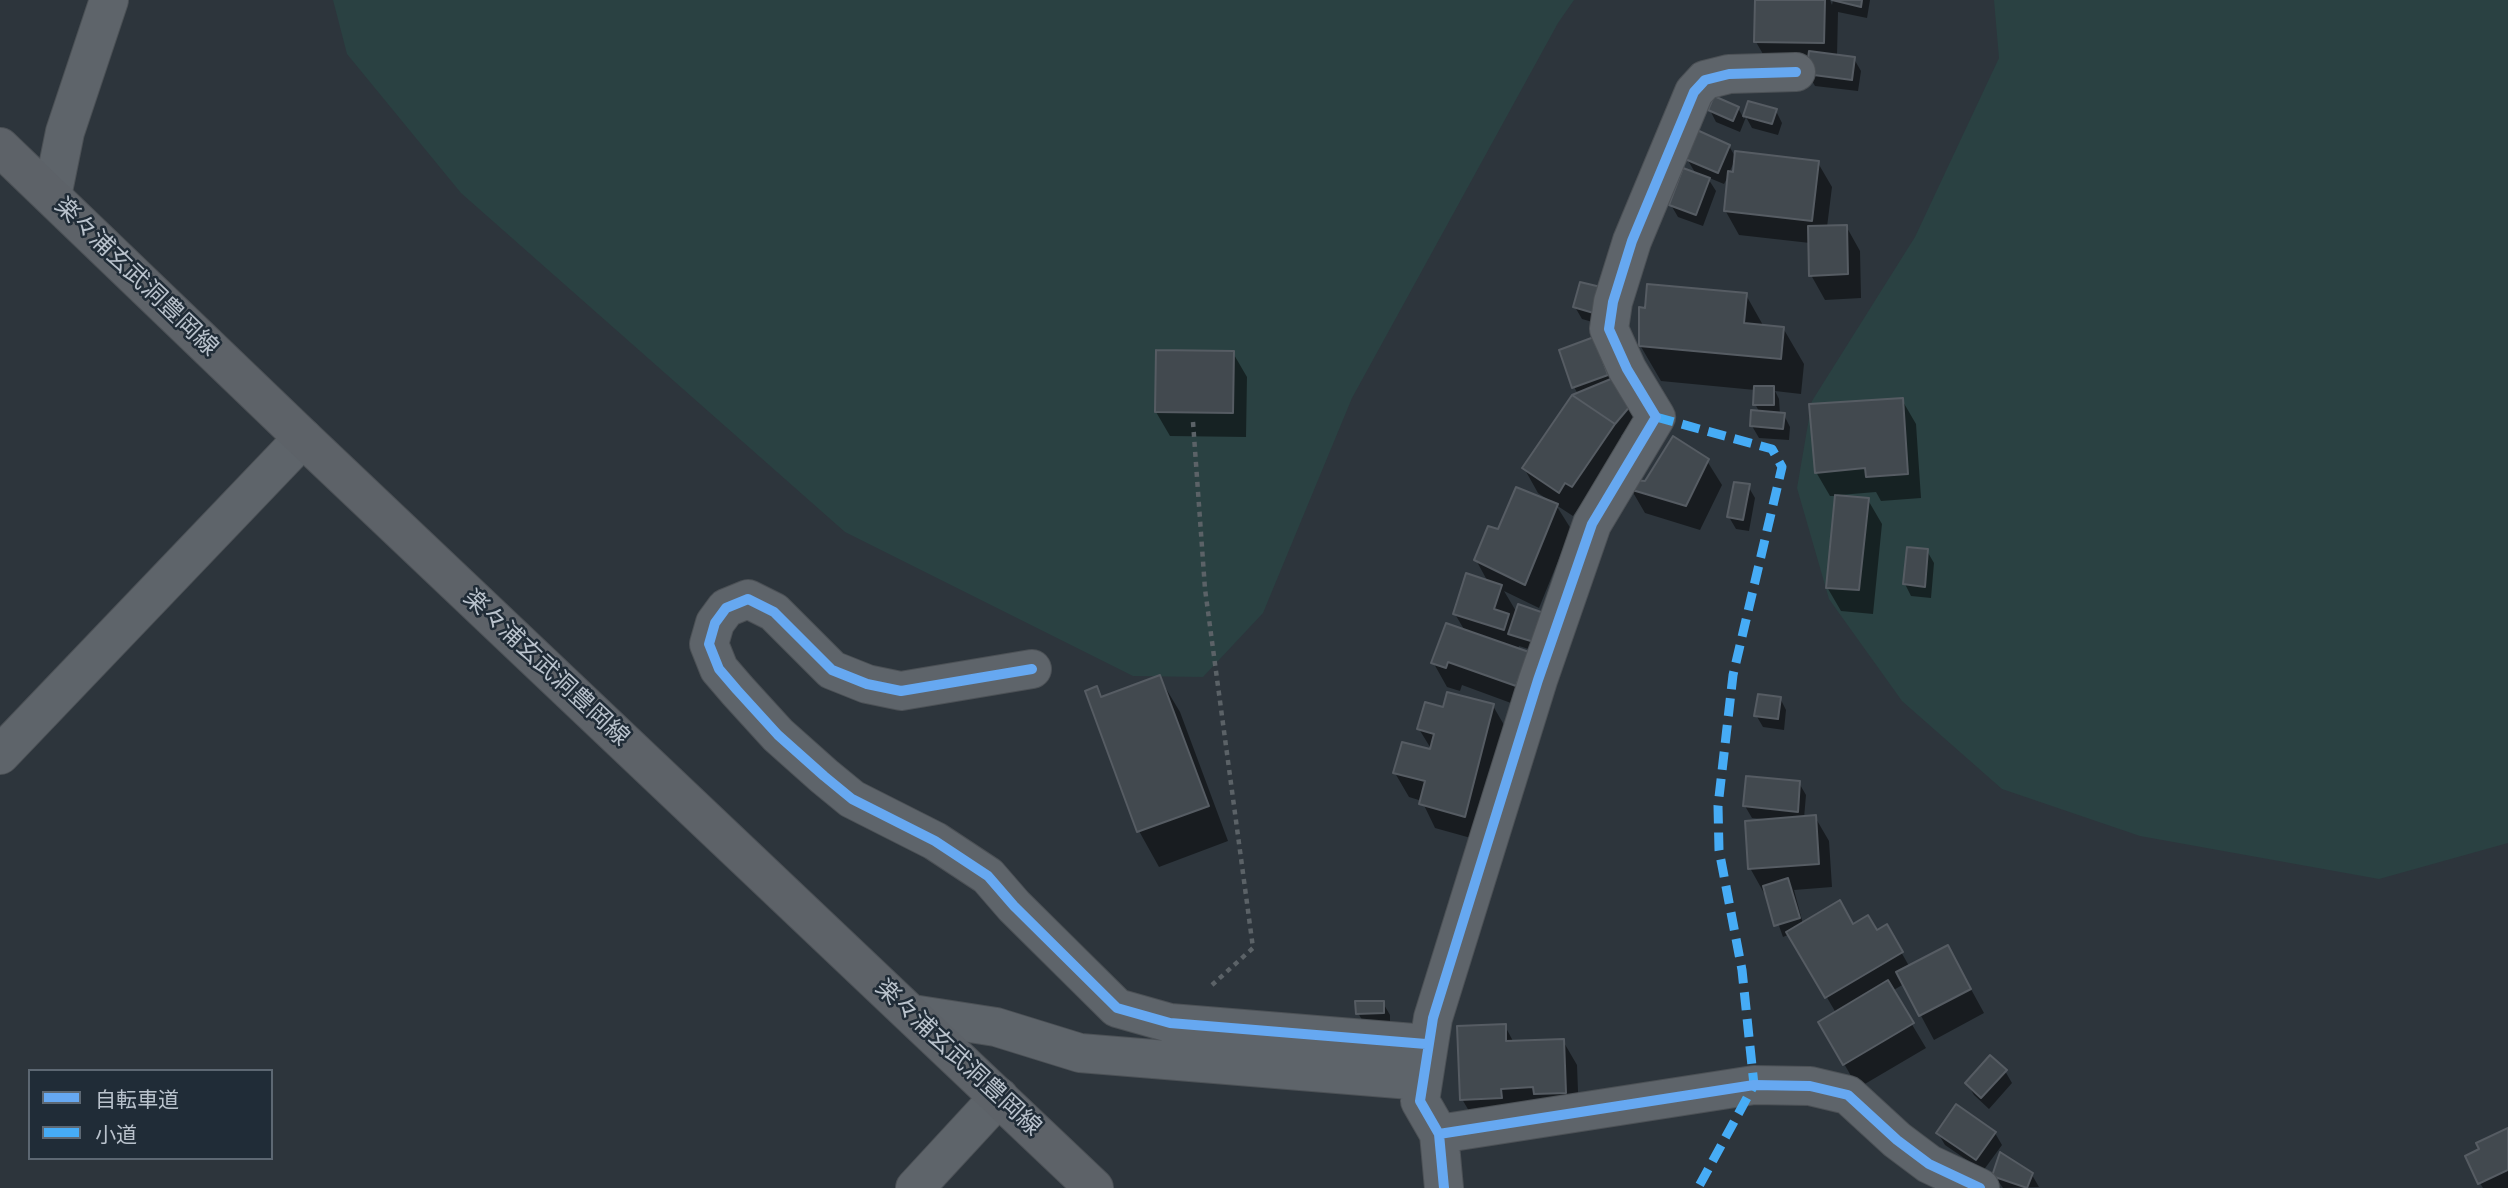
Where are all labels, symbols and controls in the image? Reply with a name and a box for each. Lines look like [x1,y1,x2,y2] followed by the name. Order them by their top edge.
[48,192,224,362] street label: 楽々浦玄武洞豊岡線
[457,584,635,752] street label: 楽々浦玄武洞豊岡線
[869,974,1047,1142] street label: 楽々浦玄武洞豊岡線
[28,1069,273,1160] legend
[95,1085,179,1113] text: 自転車道
[95,1120,137,1148] text: 小道

